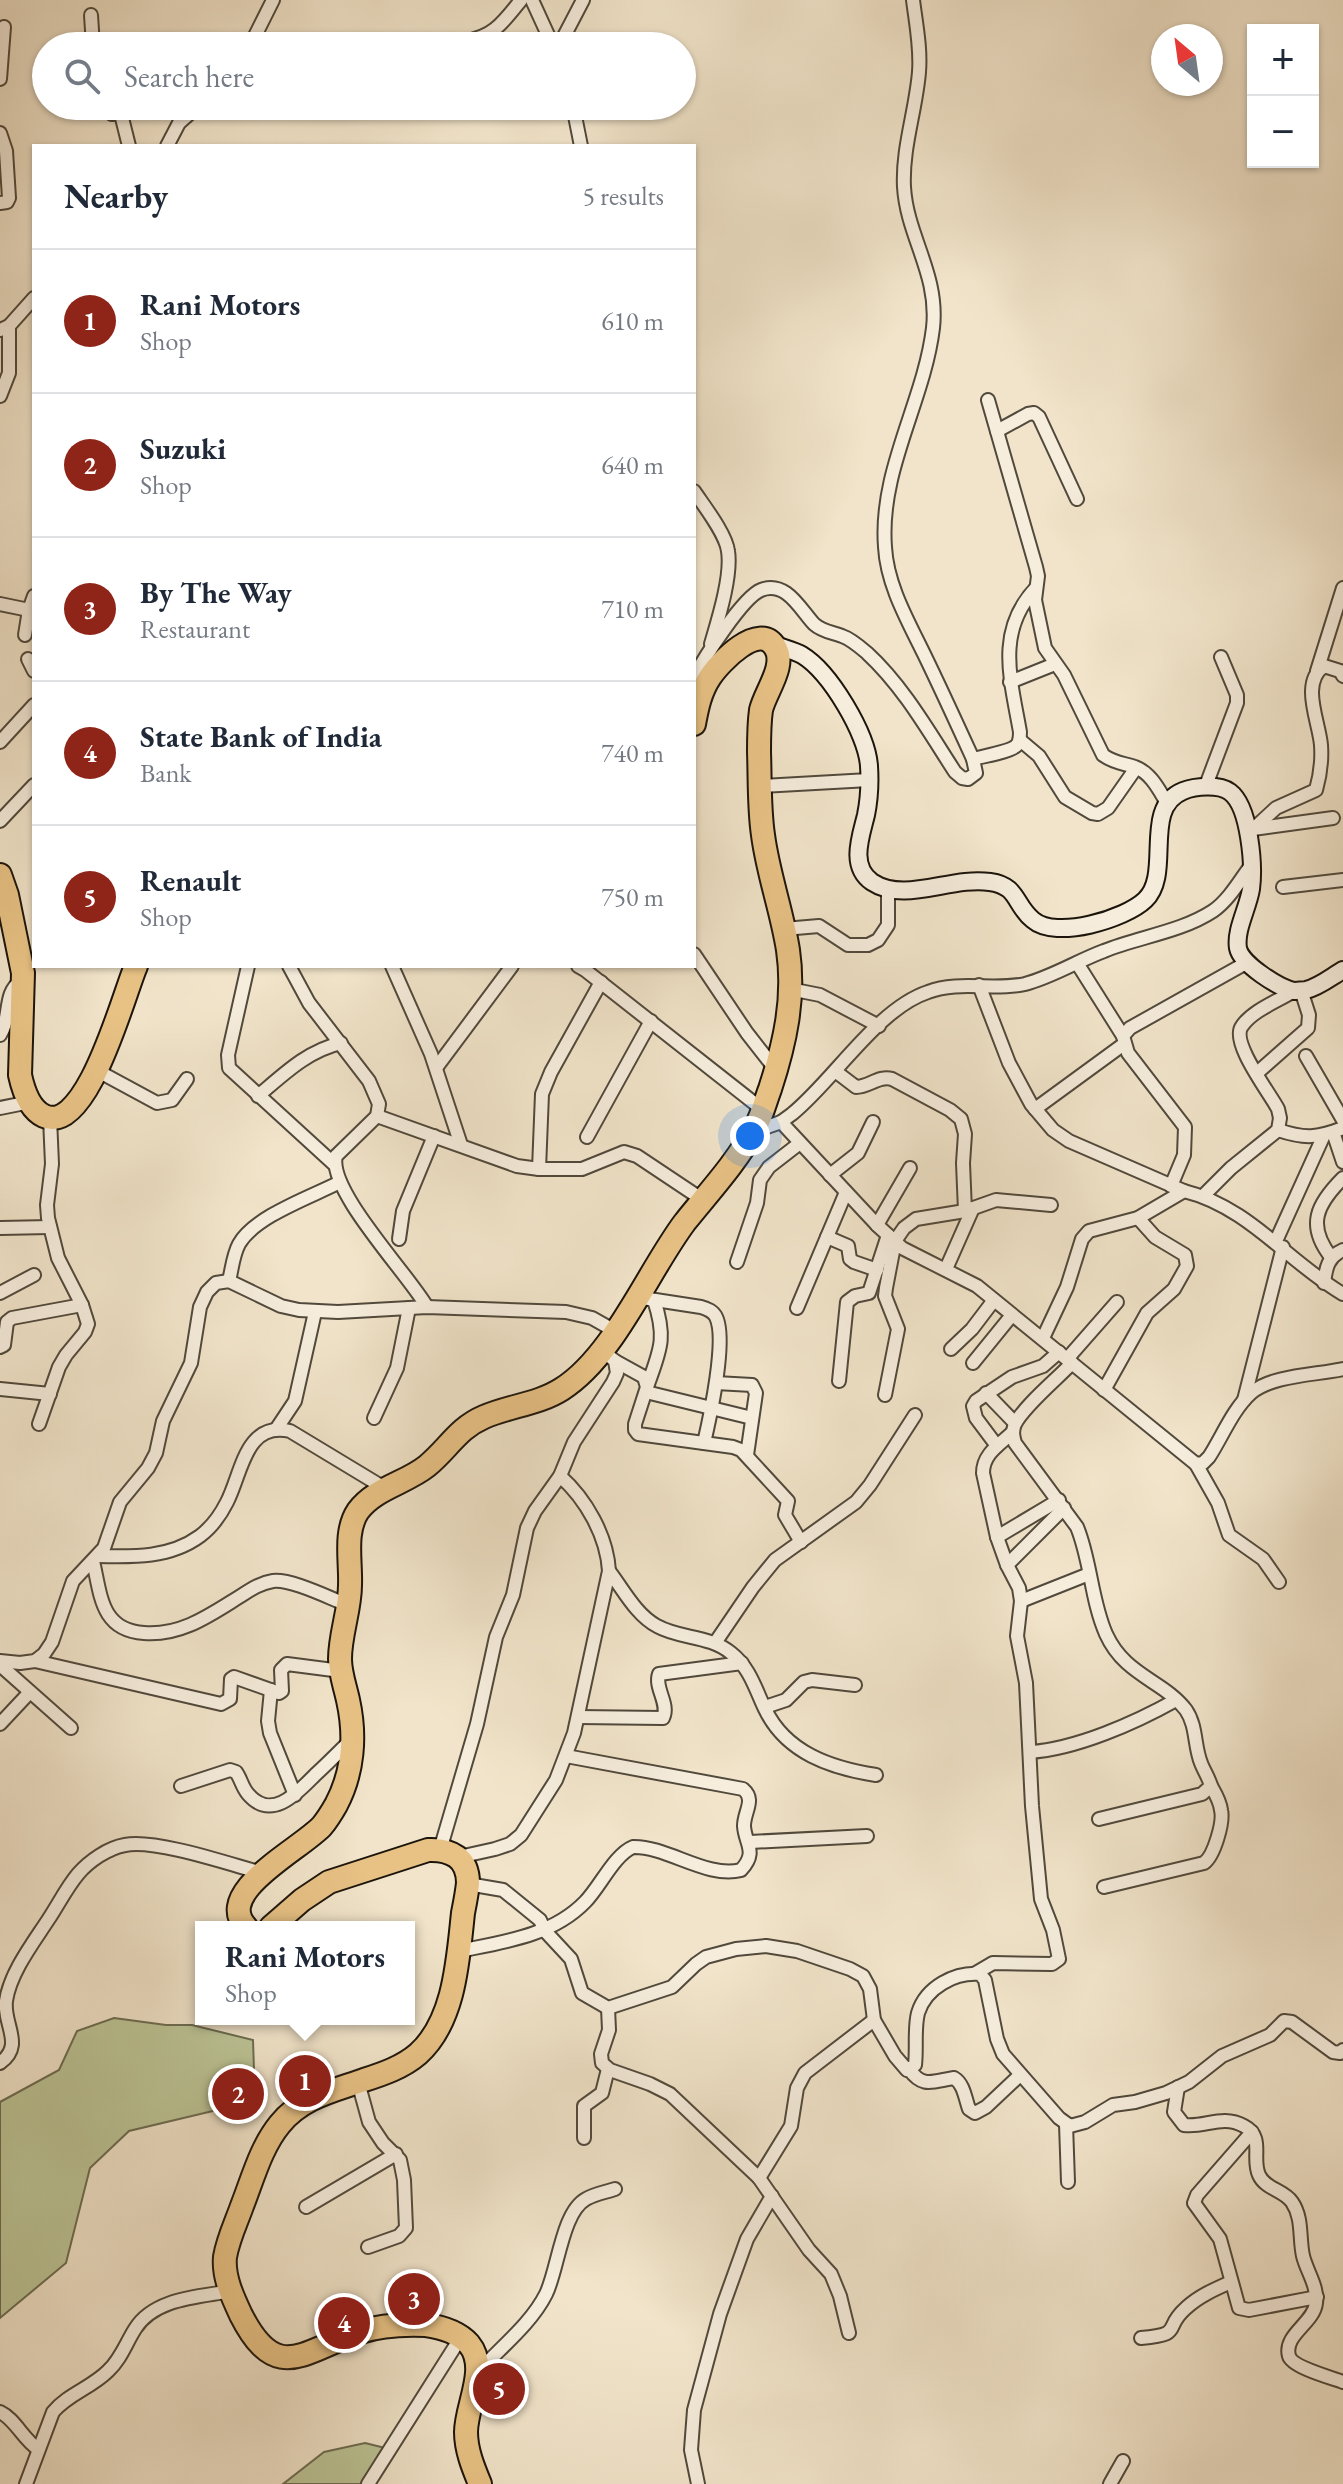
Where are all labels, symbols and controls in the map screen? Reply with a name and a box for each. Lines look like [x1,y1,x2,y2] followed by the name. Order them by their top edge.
[1151,24,1223,96] north arrow
[1247,24,1319,168] map controls
[1247,24,1319,96] button: +
[32,32,696,120] search box
[60,54,104,98] icon: search
[124,57,254,96] text: Search here
[1247,96,1319,168] button: −
[64,174,168,218] text: Nearby
[583,179,664,213] text: 5 results
[140,285,300,324] text: Rani Motors
[83,304,97,338] text: 1
[601,304,664,338] text: 610 m
[140,324,192,358] text: Shop
[140,429,226,468] text: Suzuki
[83,448,97,482] text: 2
[601,448,664,482] text: 640 m
[140,468,192,502] text: Shop
[140,573,292,612] text: By The Way
[83,592,97,626] text: 3
[601,592,664,626] text: 710 m
[140,612,250,646] text: Restaurant
[140,717,382,756] text: State Bank of India
[83,736,97,770] text: 4
[601,736,664,770] text: 740 m
[140,756,192,790] text: Bank
[140,861,241,900] text: Renault
[83,880,97,914] text: 5
[601,880,664,914] text: 750 m
[140,900,192,934] text: Shop
[730,1116,770,1156] your location
[195,1921,415,2025] popup
[225,1937,385,1976] text: Rani Motors
[225,1976,277,2010] text: Shop
[279,2051,331,2111] pin: 1
[212,2064,264,2124] pin: 2
[388,2269,440,2329] pin: 3
[318,2293,370,2353] pin: 4
[473,2359,525,2419] pin: 5

